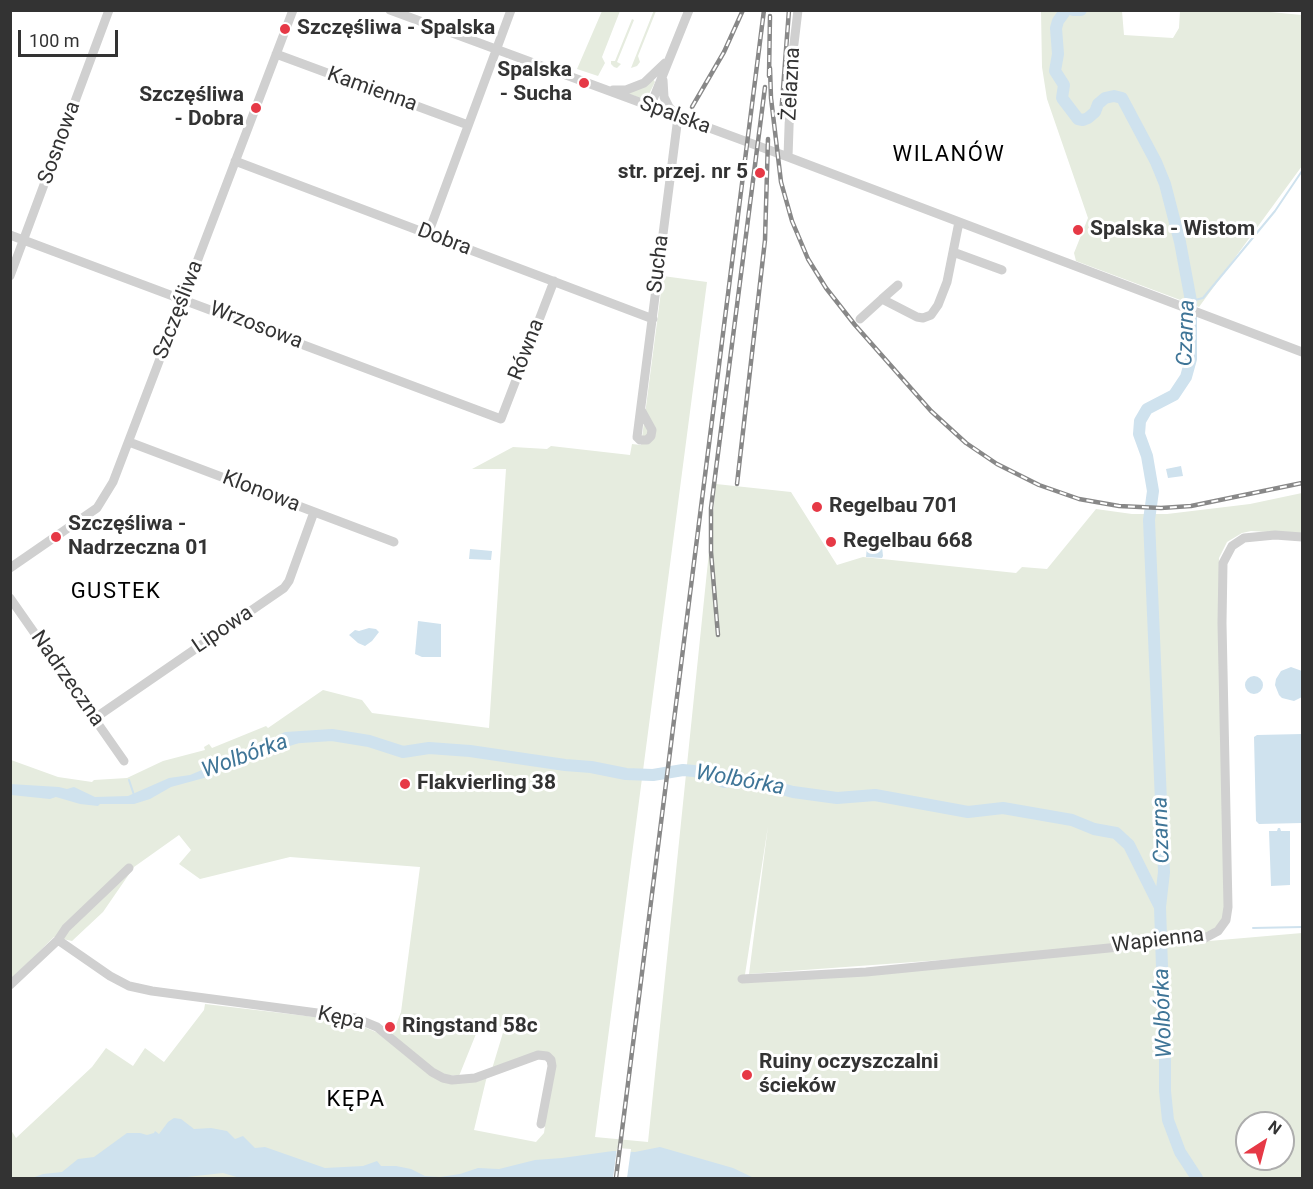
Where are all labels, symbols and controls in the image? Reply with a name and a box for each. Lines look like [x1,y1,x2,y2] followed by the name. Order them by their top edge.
[297,16,495,42] place label: Szczęśliwa - Spalska
[21,18,122,56] scale bar
[278,22,292,36] marker: Szczęśliwa - Spalska
[29,30,80,51] text: 100 m
[777,47,807,121] street label: Żelazna
[497,58,572,108] place label: Spalska - Sucha
[324,62,420,118] street label: Kamienna
[577,76,591,90] marker: Spalska - Sucha
[139,83,244,133] place label: Szczęśliwa - Dobra
[636,92,714,140] street label: Spalska
[33,98,87,188] street label: Sosnowa
[249,101,263,115] marker: Szczęśliwa - Dobra
[893,142,1005,168] district label: WILANÓW
[618,160,748,186] place label: str. przej. nr 5
[753,166,767,180] marker: str. przej. nr 5
[1090,217,1255,243] place label: Spalska - Wistom
[413,218,475,262] street label: Dobra
[1071,223,1085,237] marker: Spalska - Wistom
[643,234,675,294] street label: Sucha
[149,257,209,363] street label: Szczęśliwa
[206,297,306,355] street label: Wrzosowa
[1173,299,1201,367] water label: Czarna
[504,316,550,384] street label: Równa
[219,466,303,518] street label: Klonowa
[829,494,959,520] place label: Regelbau 701
[810,500,824,514] marker: Regelbau 701
[68,512,209,562] place label: Szczęśliwa - Nadrzeczna 01
[843,529,973,555] place label: Regelbau 668
[49,530,63,544] marker: Szczęśliwa - Nadrzeczna 01
[824,535,838,549] marker: Regelbau 668
[71,579,161,605] district label: GUSTEK
[188,601,258,659] street label: Lipowa
[25,626,109,732] street label: Nadrzeczna
[198,729,292,785] water label: Wolbórka
[694,760,786,802] water label: Wolbórka
[417,771,556,797] place label: Flakvierling 38
[398,777,412,791] marker: Flakvierling 38
[1148,796,1176,864] water label: Czarna
[1111,923,1205,959] street label: Wapienna
[1149,968,1179,1058] water label: Wolbórka
[315,1002,367,1036] street label: Kępa
[402,1014,538,1040] place label: Ringstand 58c
[383,1020,397,1034] marker: Ringstand 58c
[759,1050,938,1100] place label: Ruiny oczyszczalni ścieków
[740,1068,754,1082] marker: Ruiny oczyszczalni ścieków
[326,1087,386,1113] district label: KĘPA
[1235,1111,1295,1171] north arrow
[1265,1117,1285,1139] text: N

